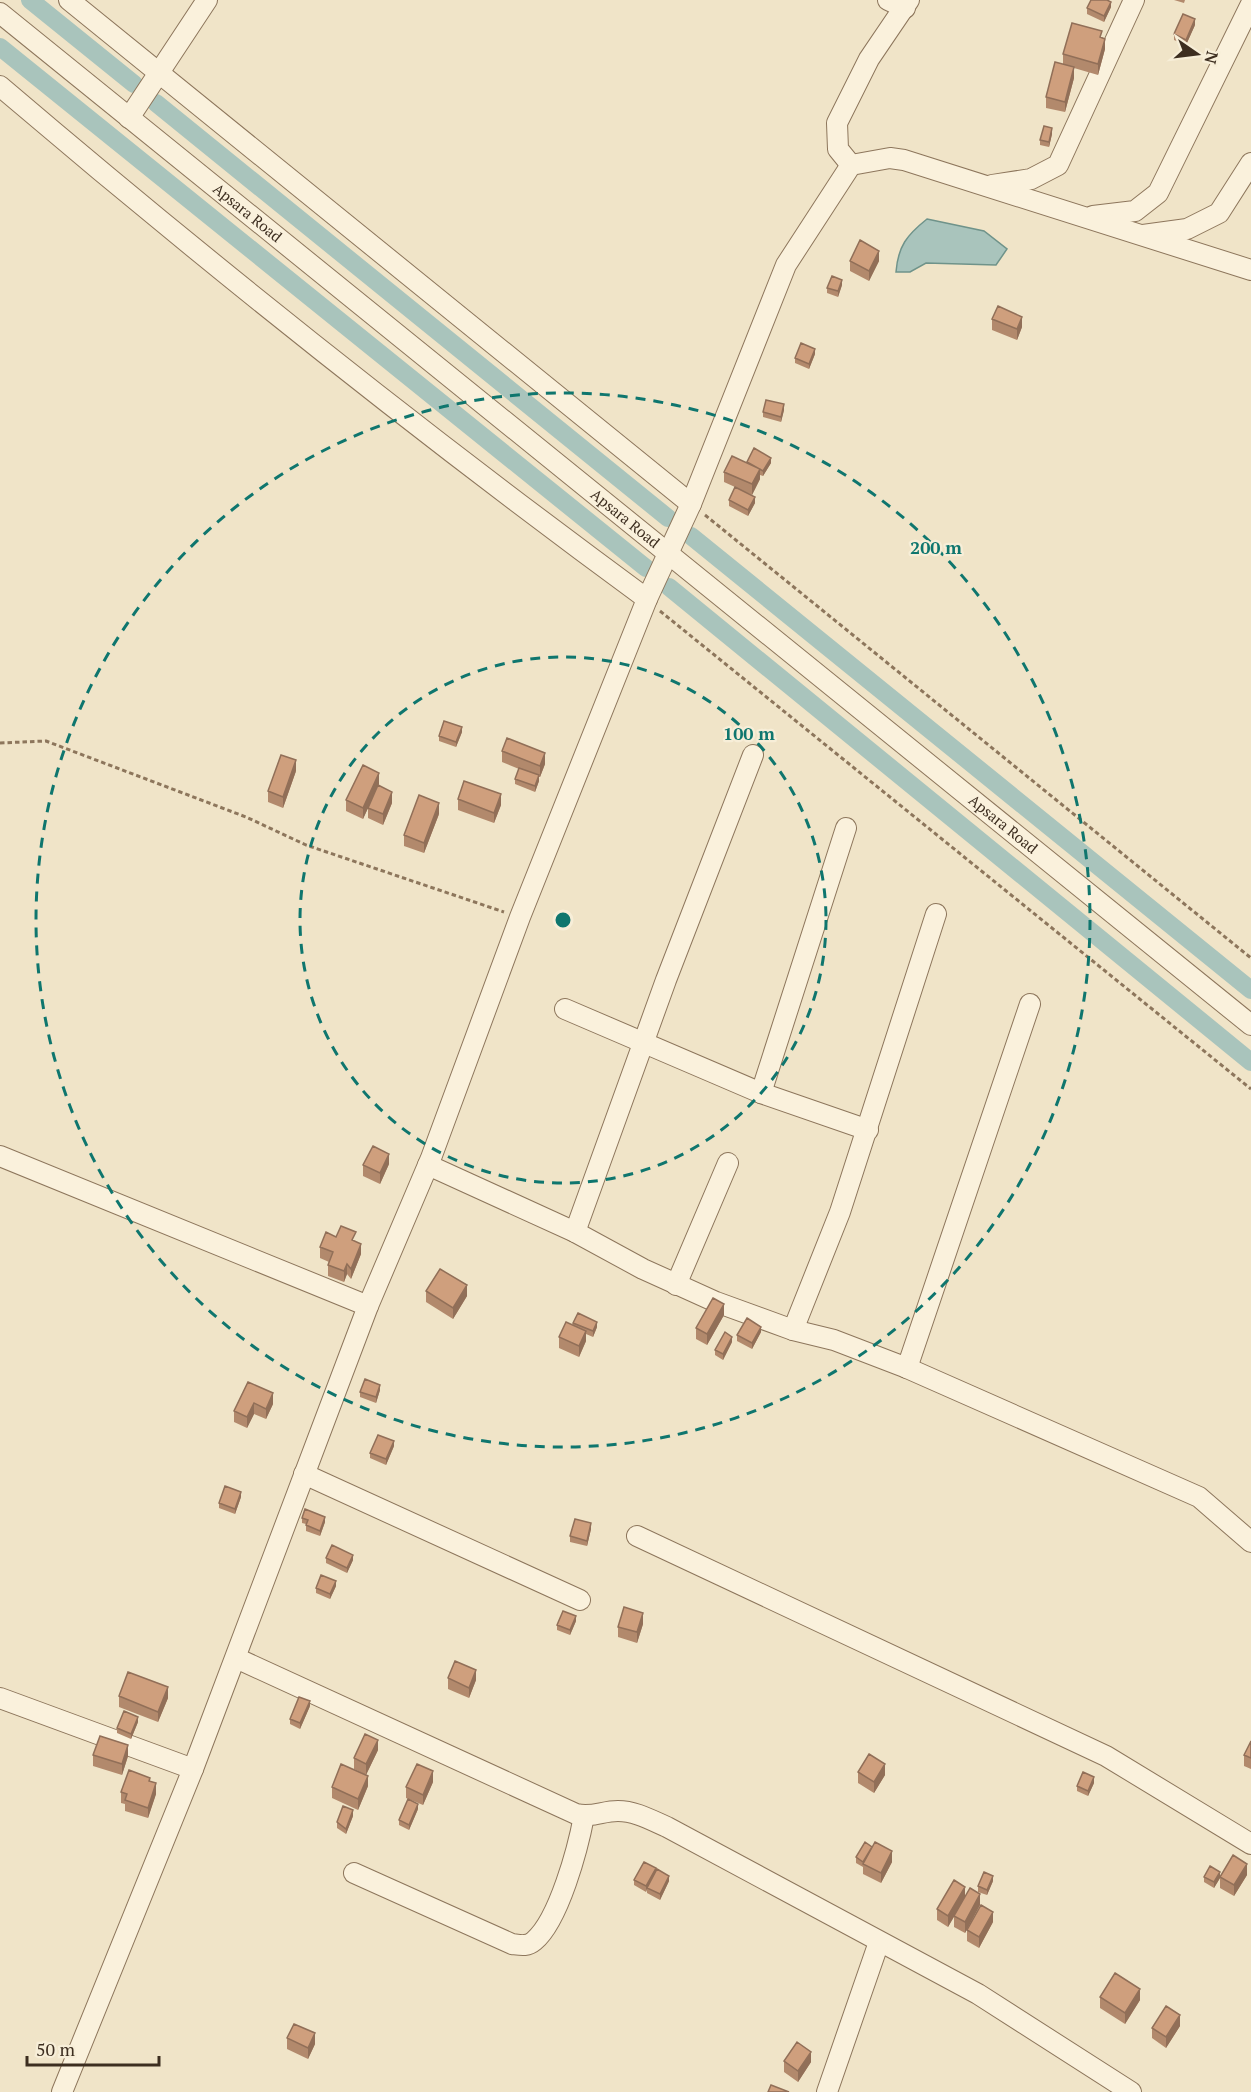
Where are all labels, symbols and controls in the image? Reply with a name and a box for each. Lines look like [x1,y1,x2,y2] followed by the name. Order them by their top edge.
[1167,24,1227,84] north arrow
[1199,49,1224,66] text: N
[209,178,287,246] street label: Apsara Road
[587,484,664,552] street label: Apsara Road
[910,535,962,559] text: 200 m
[723,721,775,745] text: 100 m
[965,790,1042,858] street label: Apsara Road
[553,910,573,930] centre of rings
[27,2029,159,2067] scale bar
[36,2037,76,2061] text: 50 m

